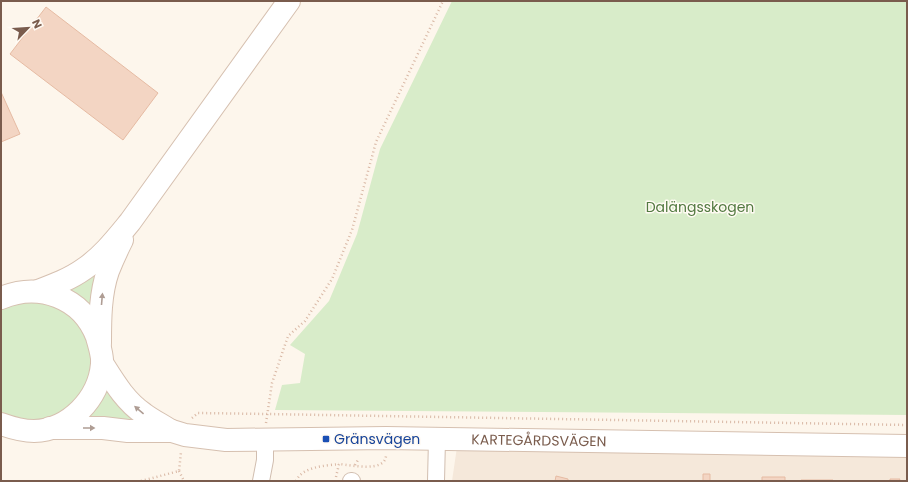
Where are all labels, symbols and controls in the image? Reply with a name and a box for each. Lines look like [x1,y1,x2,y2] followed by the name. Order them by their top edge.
[8,8,48,48] north arrow
[28,17,46,31] text: N
[646,197,754,217] park label: Dalängsskogen
[99,293,106,305] one-way arrow
[134,406,144,415] one-way arrow
[83,425,96,431] one-way arrow
[334,429,420,449] place label: Gränsvägen
[471,429,606,451] street label: KARTEGÅRDSVÄGEN
[321,434,331,444] marker: Gränsvägen

